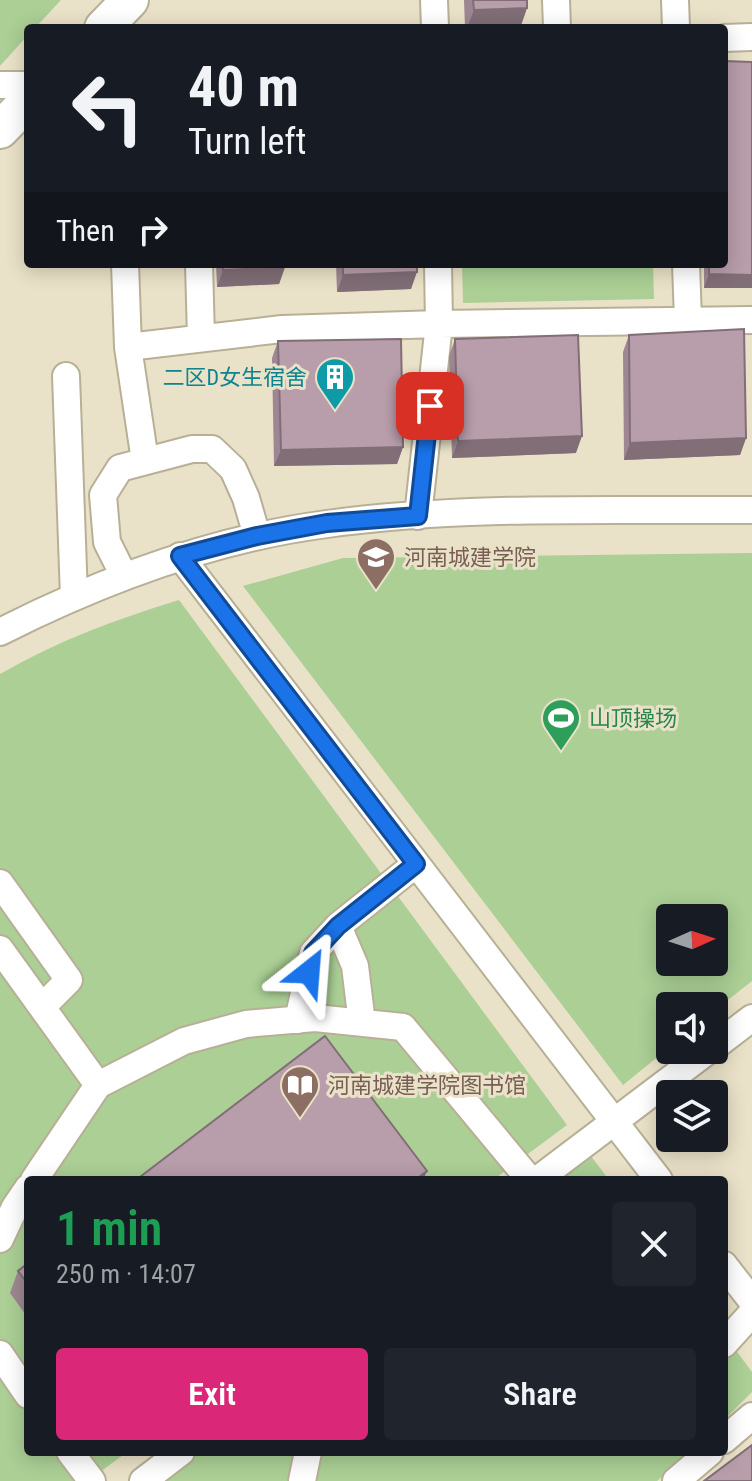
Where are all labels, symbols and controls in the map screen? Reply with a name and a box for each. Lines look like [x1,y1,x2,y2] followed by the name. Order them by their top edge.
[188,54,299,120] text: 40 m
[56,56,160,160] icon: left
[188,121,306,163] text: Turn left
[131,208,175,252] icon: right
[56,213,115,248] text: Then
[314,356,356,411] building icon: 二区D女生宿舍
[162,365,307,390] place label: 二区D女生宿舍
[396,372,464,440] pin
[408,384,452,428] icon: arrive
[355,536,397,591] school or university icon: 河南城建学院
[404,545,536,570] place label: 河南城建学院
[540,697,582,752] sports icon: 山顶操场
[589,706,677,731] place label: 山顶操场
[656,904,728,976] north arrow
[656,904,728,1152] map controls
[267,930,351,1014] position arrow
[656,992,728,1064] button: sound
[279,1064,321,1119] library icon: 河南城建学院图书馆
[328,1073,526,1098] place label: 河南城建学院图书馆
[656,1080,728,1152] button: layers
[56,1200,162,1257] text: 1 min
[612,1202,696,1286] button: close
[56,1259,196,1289] text: 250 m · 14:07
[56,1348,368,1440] button: Exit
[384,1348,696,1440] button: Share

